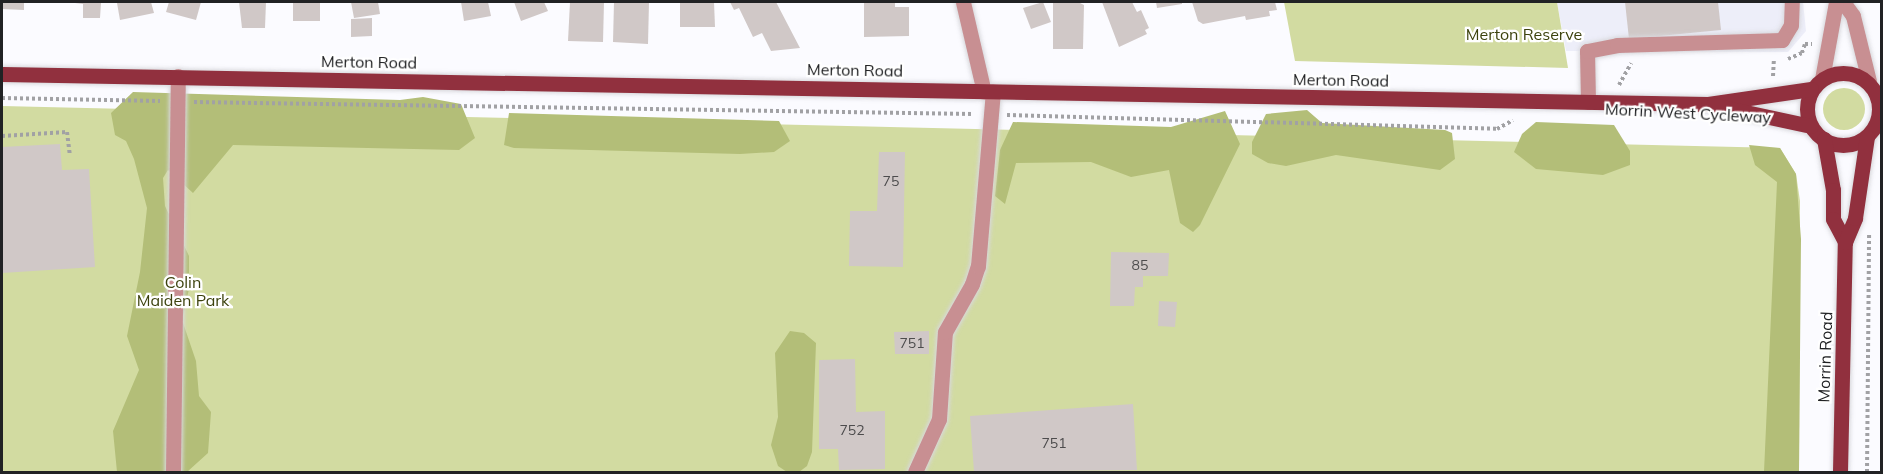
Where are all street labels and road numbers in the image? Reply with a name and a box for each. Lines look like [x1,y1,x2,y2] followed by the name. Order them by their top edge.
[321,52,417,72] street label: Merton Road
[807,60,903,80] street label: Merton Road
[1293,70,1389,90] street label: Merton Road
[1605,99,1771,127] street label: Morrin West Cycleway
[1814,311,1836,403] street label: Morrin Road

